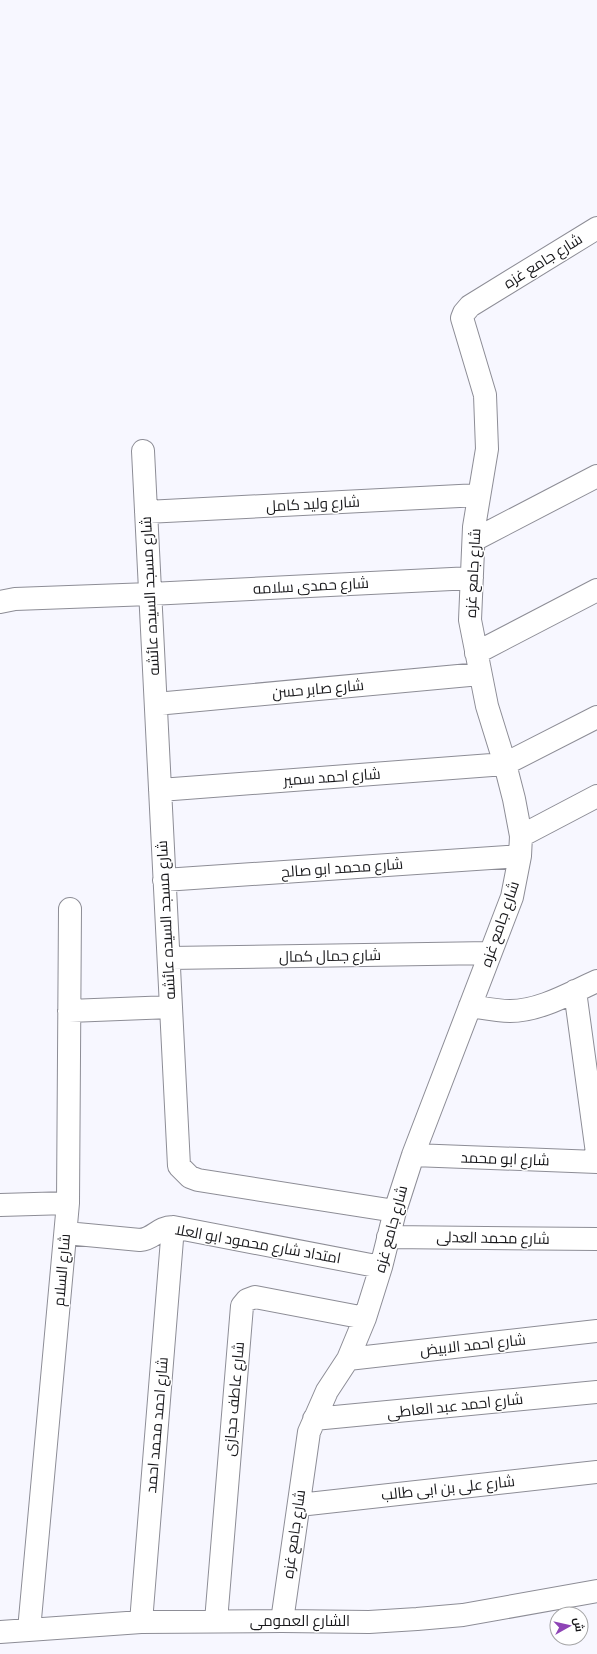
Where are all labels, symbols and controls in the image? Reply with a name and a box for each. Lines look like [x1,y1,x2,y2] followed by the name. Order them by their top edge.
[500,229,587,294] street label: شارع جامع غزه
[266,492,361,517] street label: شارع وليد كامل
[136,516,165,676] street label: شارع مسجد السيده عائشه
[461,528,486,618] street label: شارع جامع غزه
[253,573,370,600] street label: شارع حمدى سلامه
[271,675,365,704] street label: شارع صابر حسن
[282,764,381,791] street label: شارع احمد سمير
[152,840,181,1000] street label: شارع مسجد السيده عائشه
[280,854,404,883] street label: شارع محمد ابو صالح
[476,878,525,970] street label: شارع جامع غزه
[279,945,381,968] street label: شارع جمال كمال
[460,1147,550,1172] street label: شارع ابو محمد
[370,1183,413,1275] street label: شارع جامع غزه
[173,1220,343,1269] street label: امتداد شارع محمود ابو العلا
[436,1227,550,1250] street label: شارع محمد العدلى
[49,1233,76,1307] street label: شارع السلام
[419,1329,527,1362] street label: شارع احمد الابيض
[219,1341,250,1457] street label: شارع عاطف حجازى
[141,1356,174,1494] street label: شارع احمد محمد احمد
[386,1389,524,1424] street label: شارع احمد عبد العاطى
[380,1471,516,1506] street label: شارع على بن ابى طالب
[278,1488,311,1580] street label: شارع جامع غزه
[549,1606,589,1646] north arrow
[250,1611,350,1632] street label: الشارع العمومى
[571,1617,587,1633] text: ش

